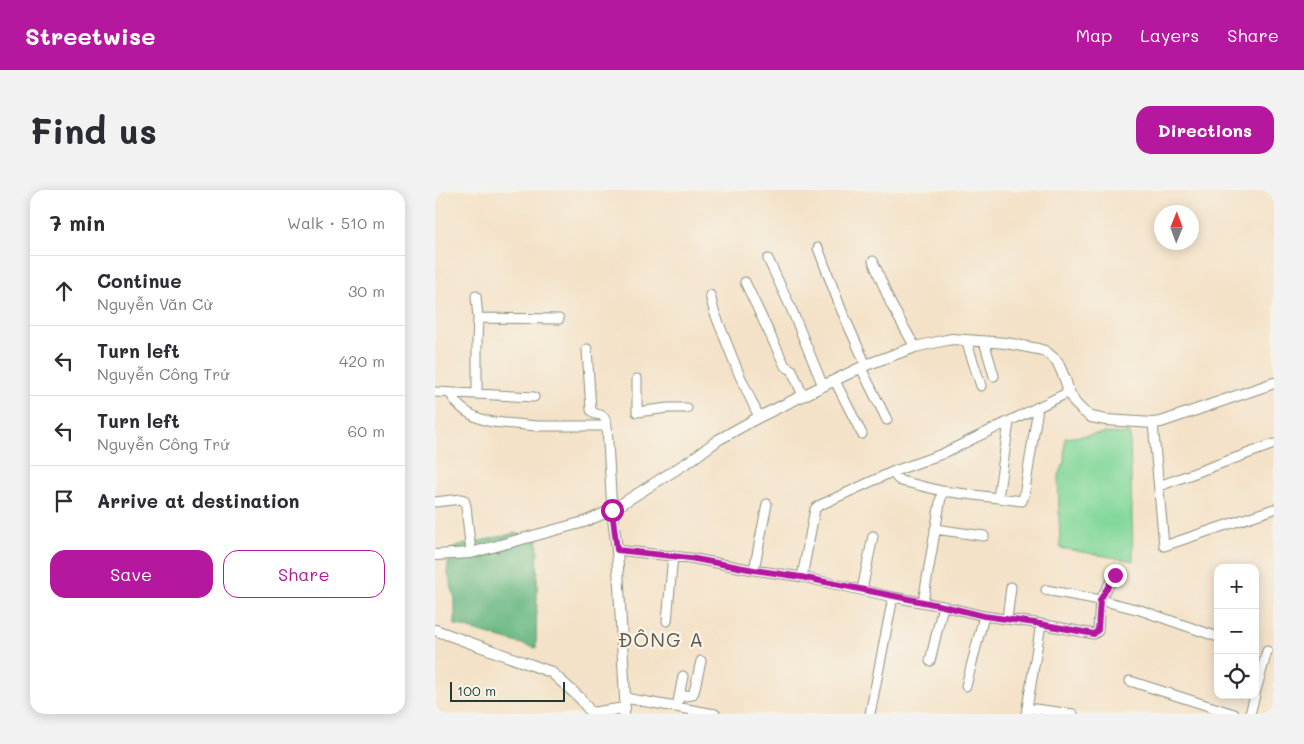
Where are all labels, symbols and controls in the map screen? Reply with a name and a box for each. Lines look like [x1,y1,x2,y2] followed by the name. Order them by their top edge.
[25,20,155,51] text: Streetwise
[1076,23,1112,47] text: Map
[1140,23,1199,47] text: Layers
[1227,23,1279,47] text: Share
[1136,106,1274,154] button: Directions
[30,107,157,153] text: Find us
[1154,205,1199,250] north arrow
[50,209,105,236] text: 7 min
[287,212,385,233] text: Walk · 510 m
[97,268,182,293] text: Continue
[50,277,78,305] icon: ahead
[348,280,385,301] text: 30 m
[97,293,212,314] text: Nguyễn Văn Cừ
[97,338,180,363] text: Turn left
[50,347,78,375] icon: left
[339,350,385,371] text: 420 m
[97,363,229,384] text: Nguyễn Công Trứ
[97,408,180,433] text: Turn left
[50,417,78,445] icon: left
[348,420,385,441] text: 60 m
[97,433,229,454] text: Nguyễn Công Trứ
[50,487,78,515] icon: arrive
[97,488,300,513] text: Arrive at destination
[601,499,624,522] route start
[50,550,213,598] button: Save
[223,550,385,598] button: Share
[1104,564,1127,587] route end
[1214,564,1259,699] map controls
[1214,564,1259,609] button: +
[1214,609,1259,654] button: −
[618,626,704,652] district label: ĐÔNG A
[1214,654,1259,699] button: locate
[450,679,565,702] scale bar
[457,681,496,700] text: 100 m

